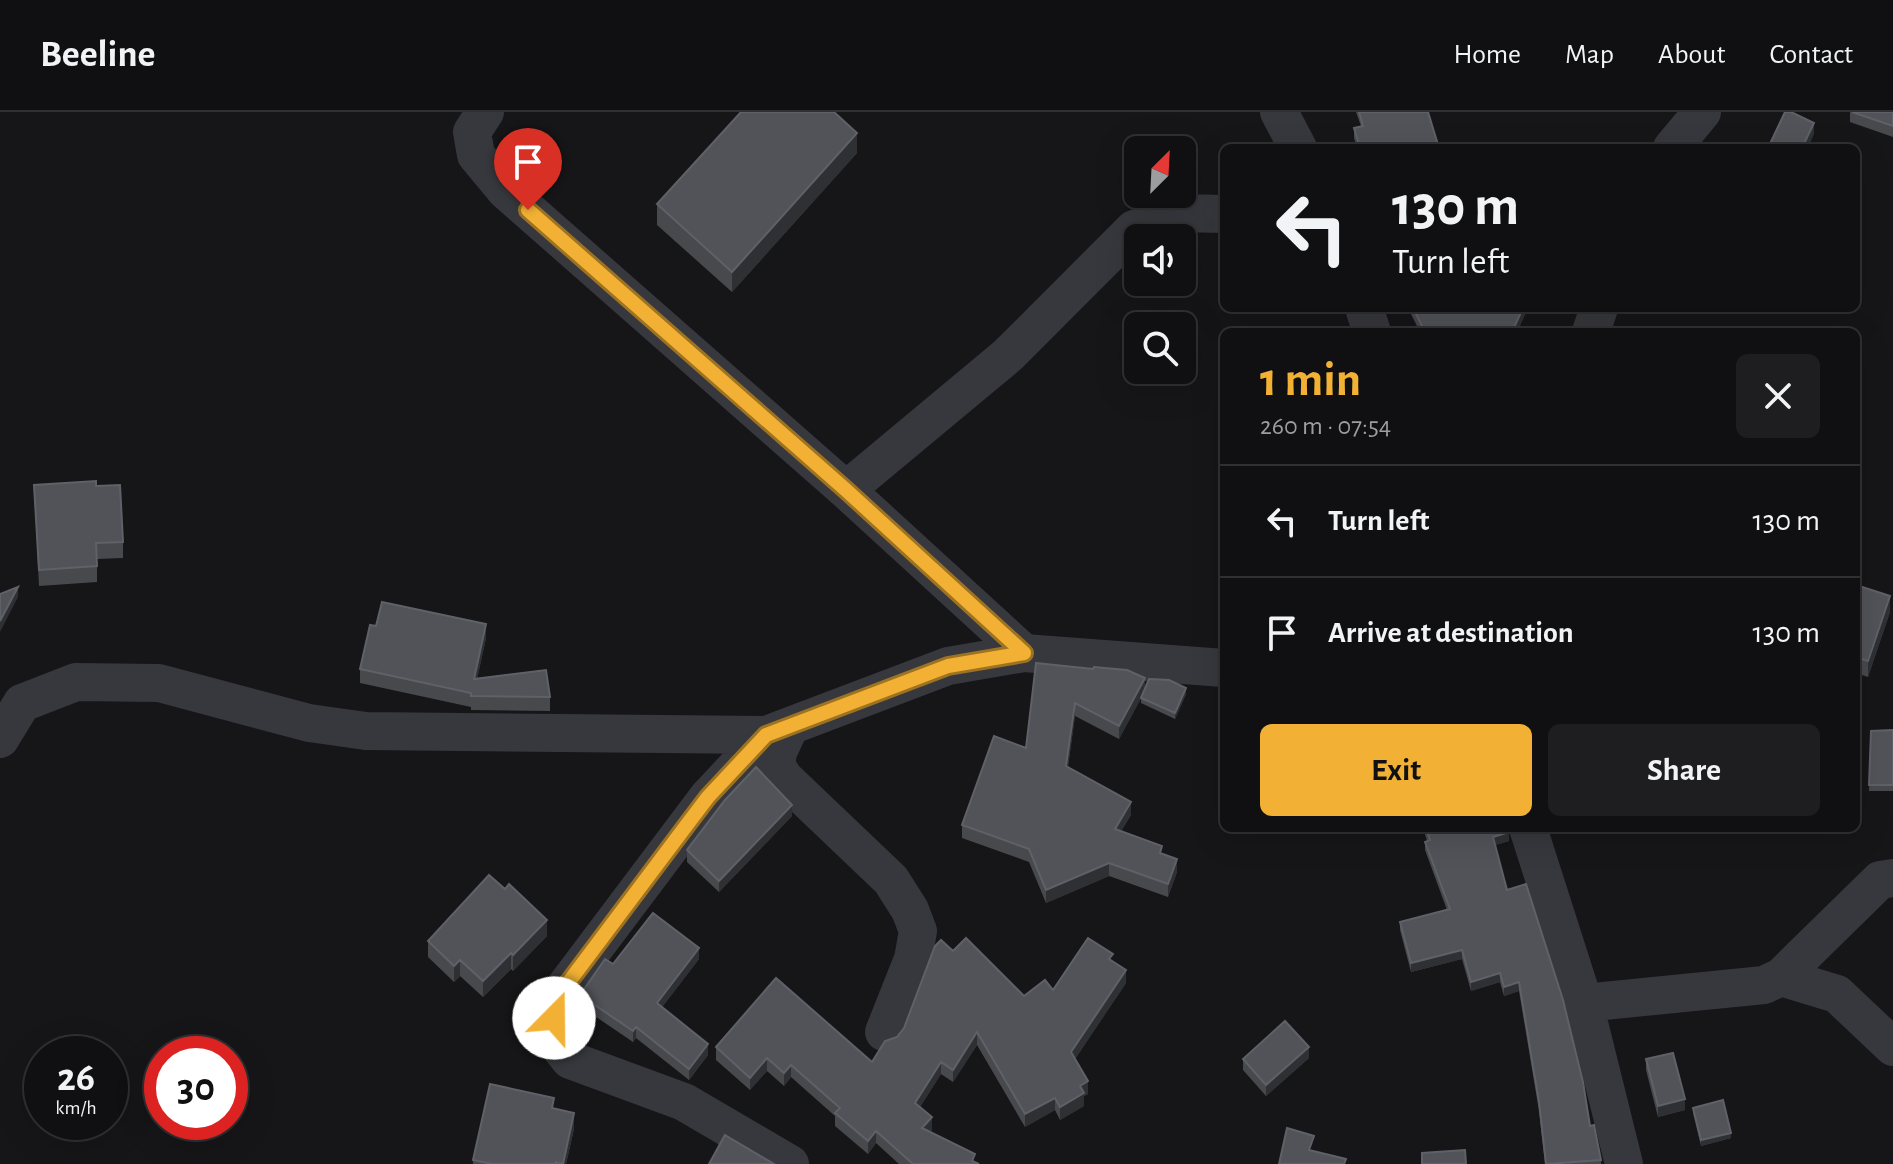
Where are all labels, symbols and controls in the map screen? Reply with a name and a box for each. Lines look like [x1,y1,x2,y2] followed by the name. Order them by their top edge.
[40,36,155,74] text: Beeline
[1454,41,1521,69] text: Home
[1565,41,1614,69] text: Map
[1658,41,1726,69] text: About
[1770,41,1853,69] text: Contact
[494,128,562,210] pin
[1124,136,1196,208] north arrow
[1124,136,1196,384] map controls
[506,140,550,184] icon: arrive
[1260,176,1364,280] icon: left
[1392,179,1519,235] text: 130 m
[1124,224,1196,296] button: sound
[1392,244,1509,280] text: Turn left
[1124,312,1196,384] button: search
[1736,354,1820,438] button: close
[1260,357,1361,405] text: 1 min
[1260,413,1391,439] text: 260 m · 07:54
[1260,499,1304,543] icon: left
[1328,506,1429,536] text: Turn left
[1753,506,1820,536] text: 130 m
[1260,611,1304,655] icon: arrive
[1328,618,1574,648] text: Arrive at destination
[1753,618,1820,648] text: 130 m
[1260,724,1532,816] button: Exit
[1548,724,1820,816] button: Share
[512,976,596,1060] position arrow
[144,1036,248,1140] speed limit sign: 30
[57,1058,95,1098] text: 26
[55,1098,97,1118] text: km/h

